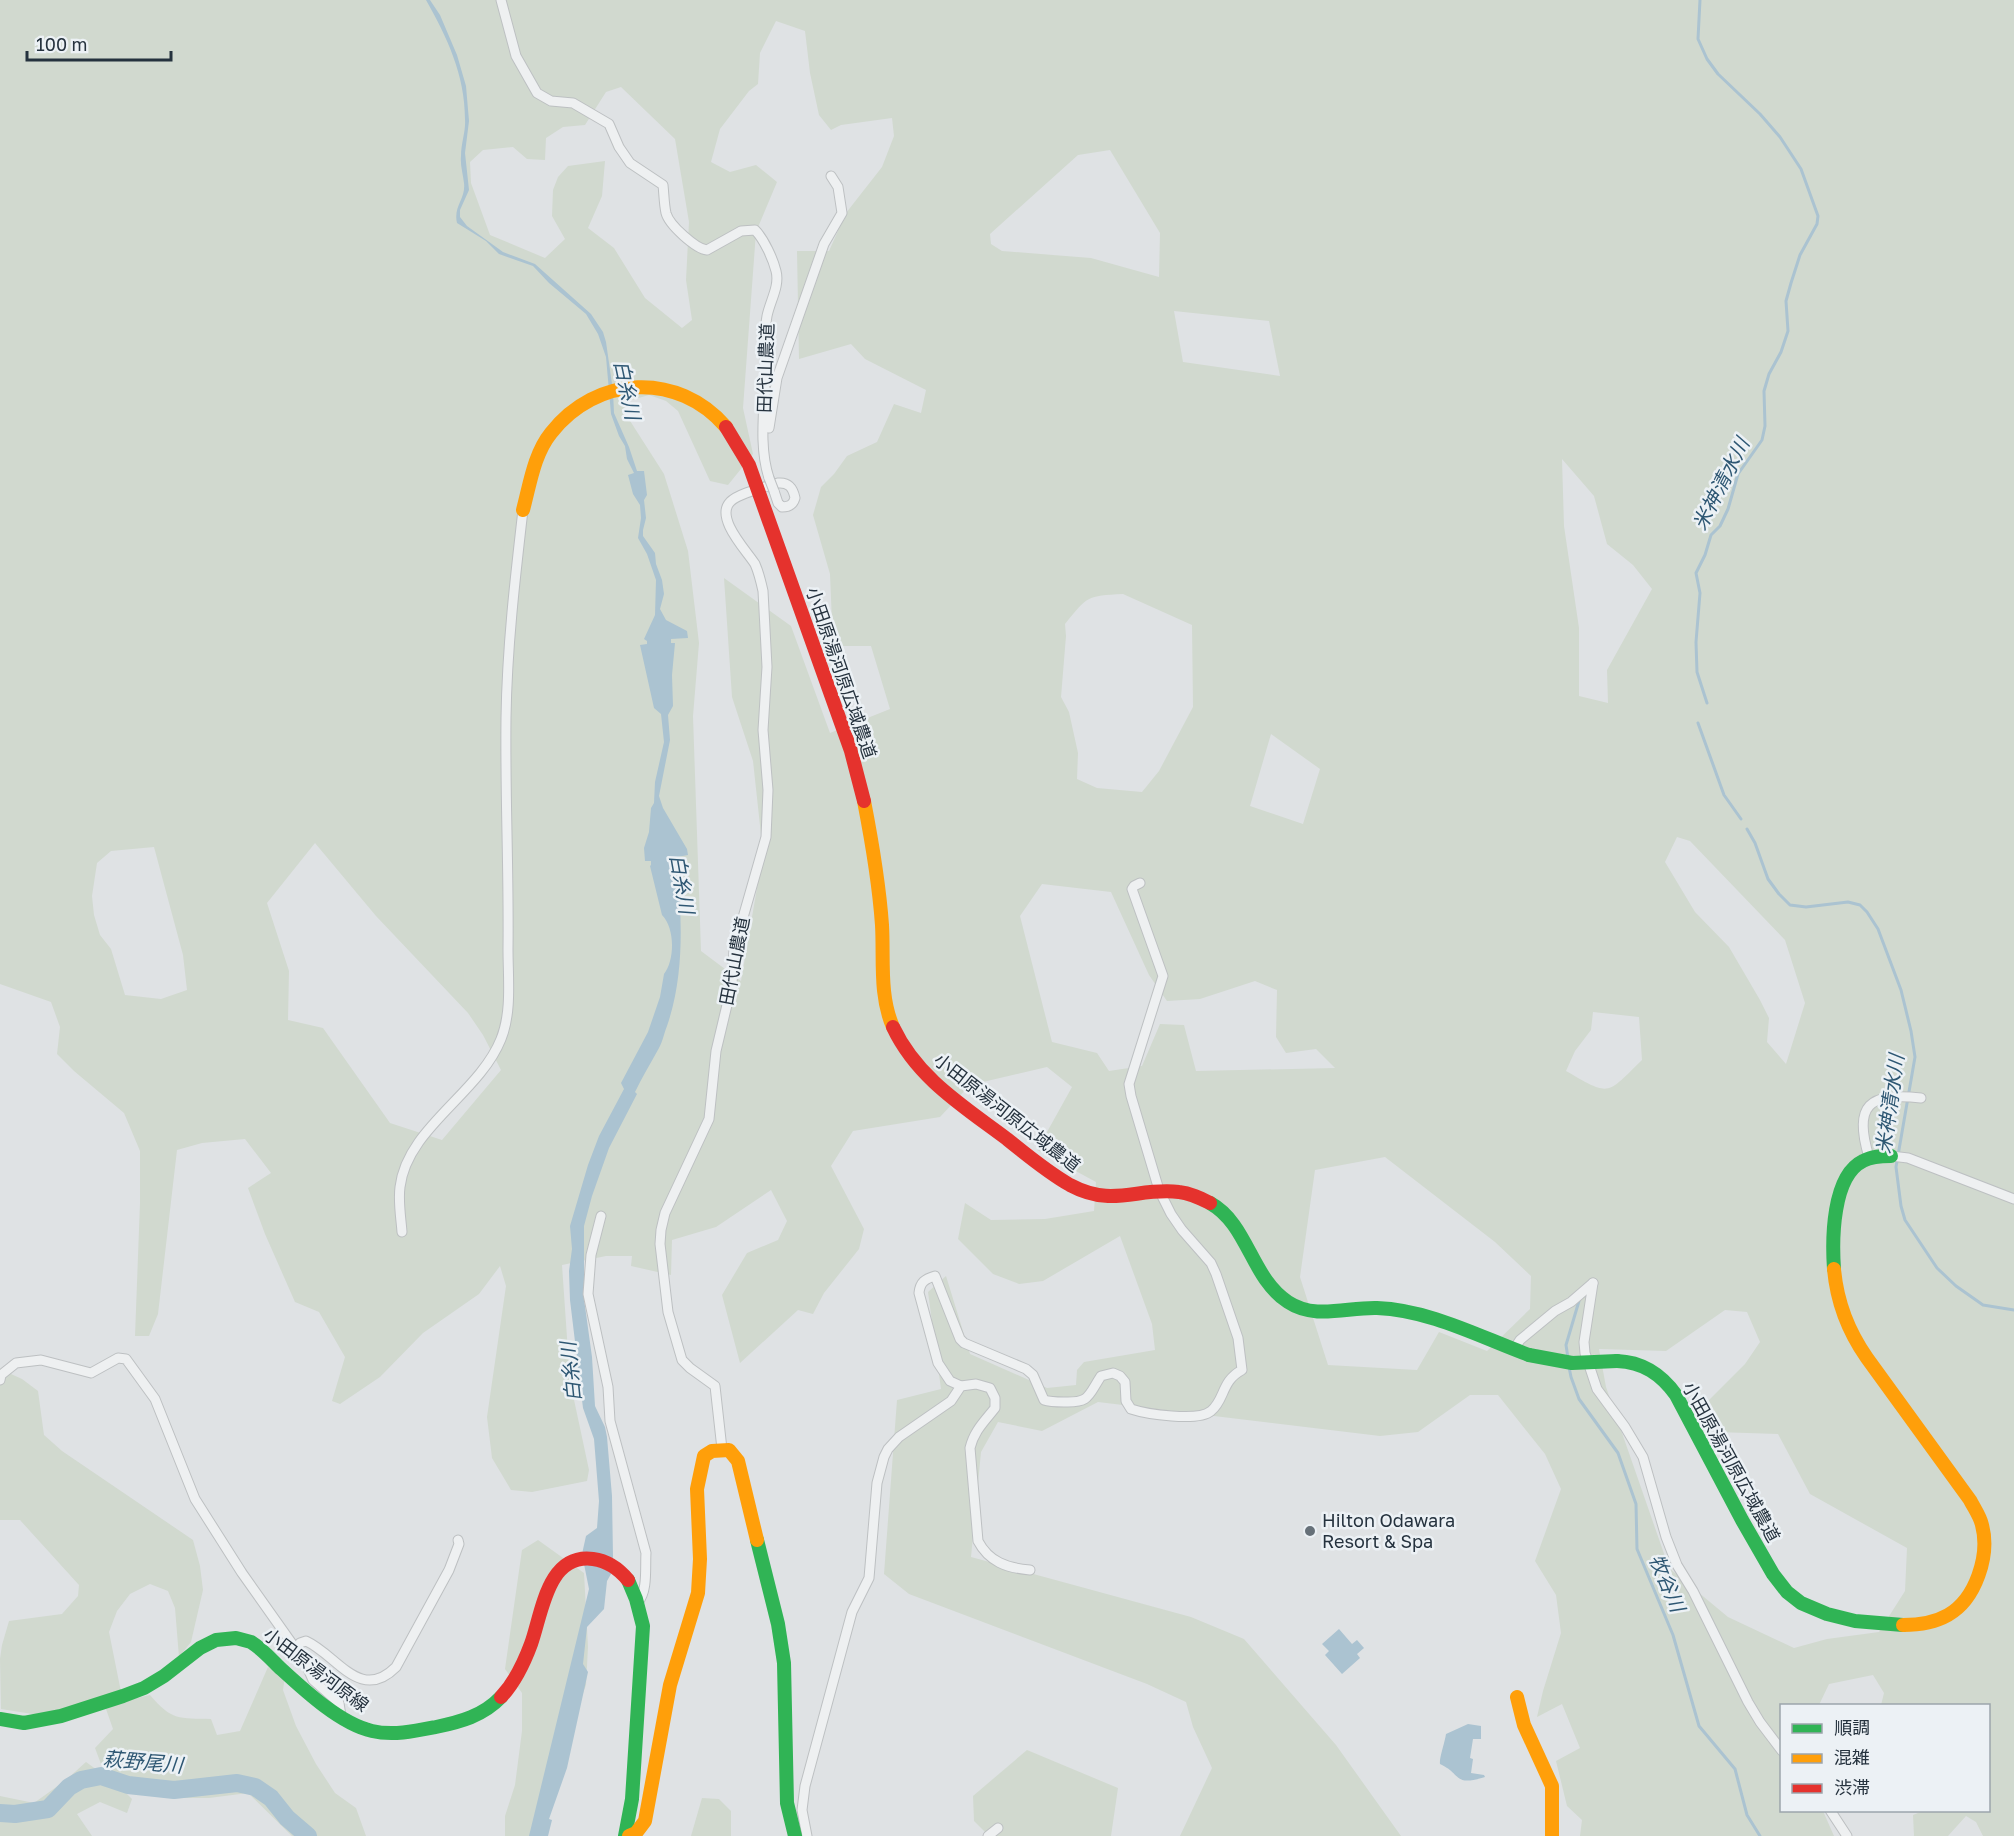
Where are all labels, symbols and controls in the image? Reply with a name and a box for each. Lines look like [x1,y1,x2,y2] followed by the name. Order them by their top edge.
[27,24,171,62] scale bar
[36,33,87,55] text: 100 m
[752,323,778,413] street label: 田代山農道
[610,358,646,424] water label: 白糸川
[1687,432,1754,534] water label: 米神清水川
[802,584,882,761] street label: 小田原湯河原広域農道
[666,852,700,917] water label: 白糸川
[715,915,753,1007] street label: 田代山農道
[930,1048,1085,1176] street label: 小田原湯河原広域農道
[1870,1051,1908,1155] water label: 米神清水川
[555,1339,585,1403] water label: 白糸川
[1679,1377,1785,1546] street label: 小田原湯河原広域農道
[1322,1509,1455,1552] place label: Hilton Odawara Resort & Spa
[1303,1524,1317,1538] marker: Hilton Odawara Resort & Spa
[1645,1550,1691,1617] water label: 牧谷川
[260,1623,374,1716] street label: 小田原湯河原線
[1780,1704,1990,1812] legend
[1834,1716,1870,1738] text: 順調
[102,1746,186,1777] water label: 萩野尾川
[1834,1746,1870,1768] text: 混雑
[1834,1776,1870,1798] text: 渋滞

